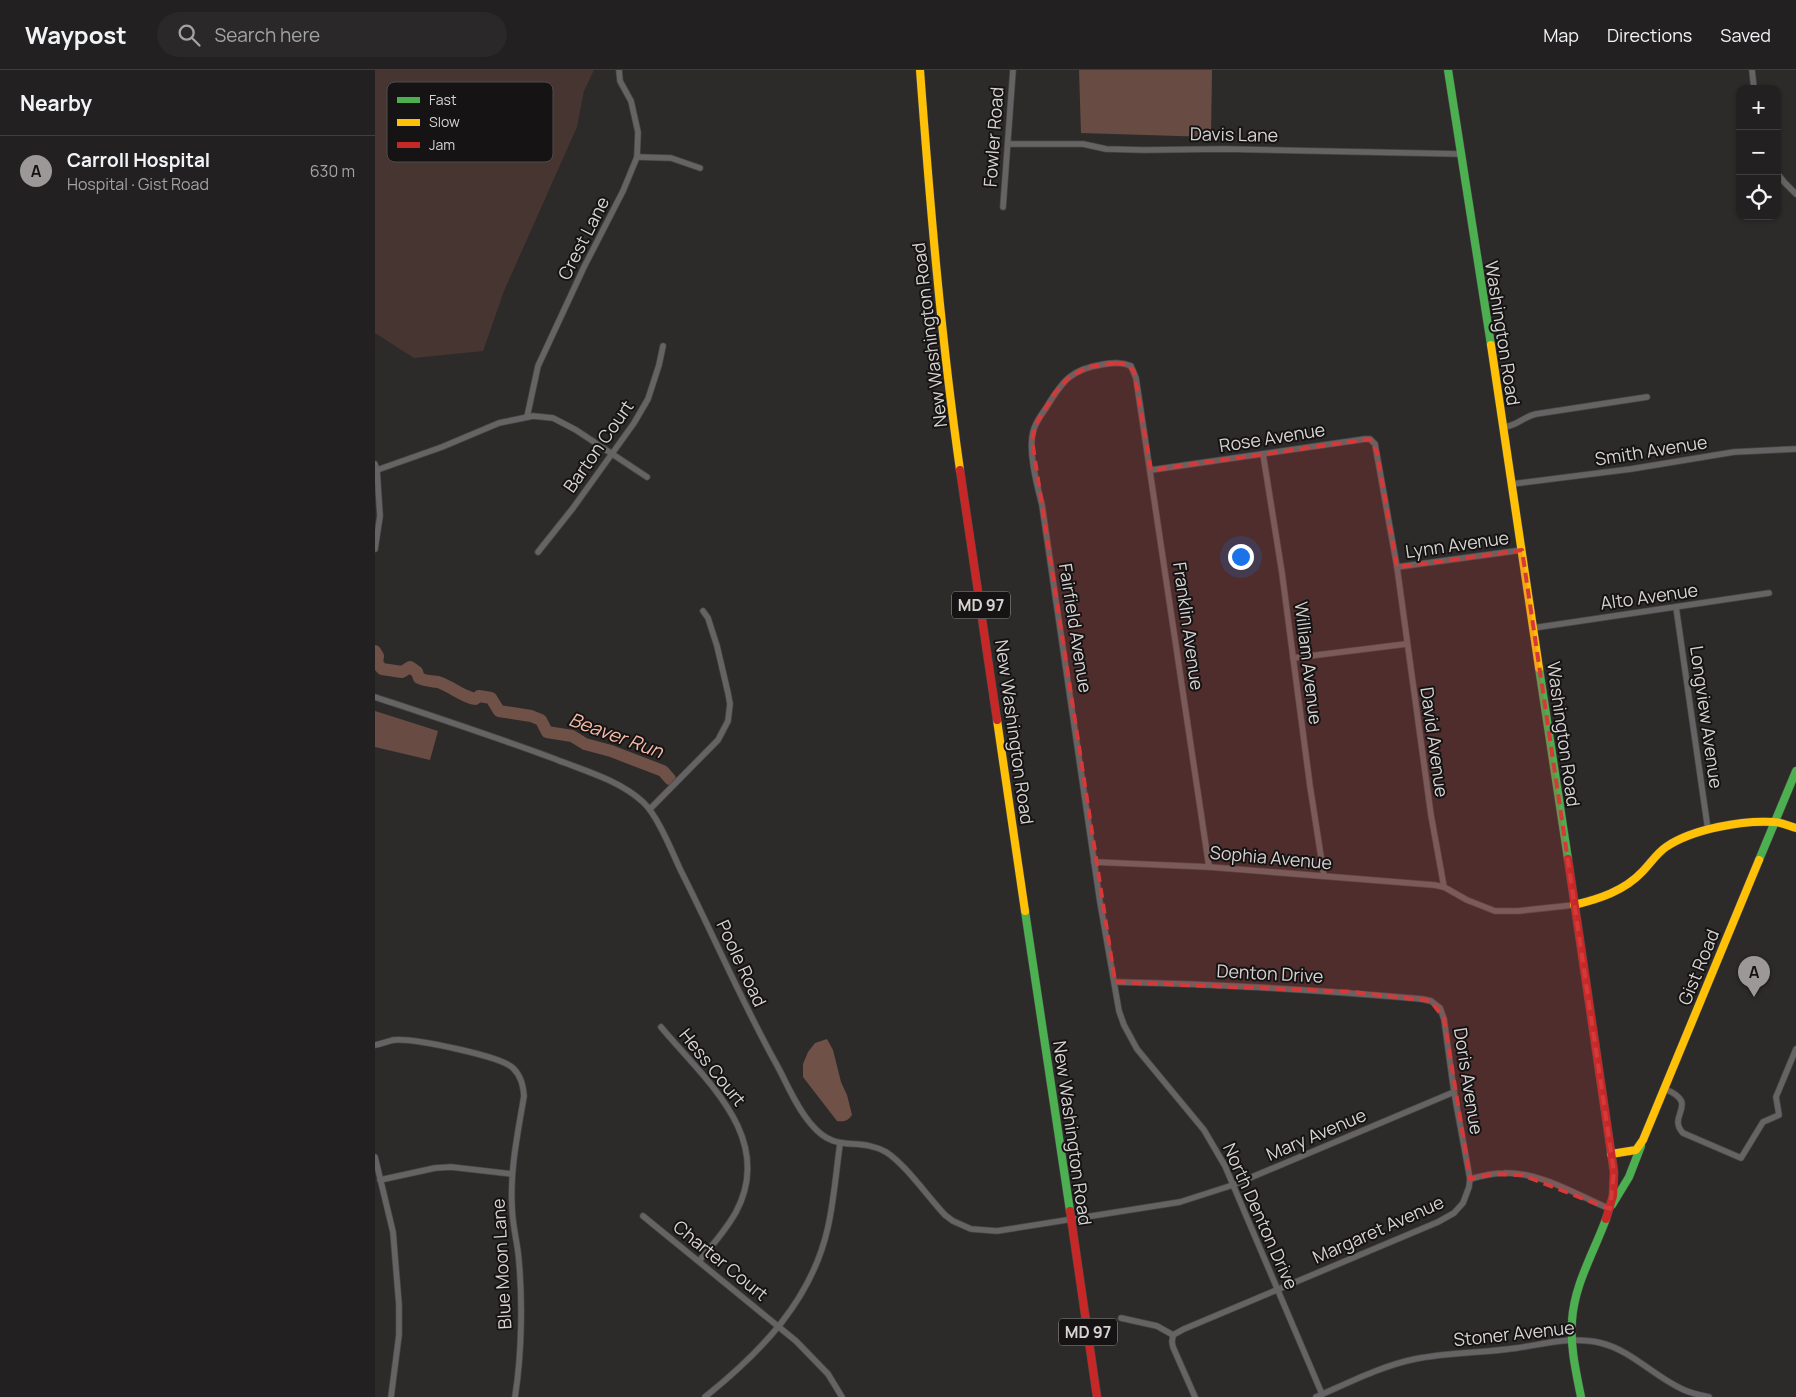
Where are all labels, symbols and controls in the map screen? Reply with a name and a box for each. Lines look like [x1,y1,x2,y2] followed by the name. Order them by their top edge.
[157,12,507,57] search box
[25,18,127,51] text: Waypost
[175,21,203,49] icon: search
[215,22,320,48] text: Search here
[1543,23,1579,47] text: Map
[1607,23,1692,47] text: Directions
[1720,23,1771,47] text: Saved
[387,82,553,162] legend
[1736,85,1781,220] map controls
[1736,85,1781,130] button: +
[978,86,1008,188] street label: Fowler Road
[20,89,92,117] text: Nearby
[429,90,457,109] text: Fast
[429,112,460,131] text: Slow
[1190,121,1278,147] street label: Davis Lane
[1736,130,1781,175] button: −
[429,135,455,154] text: Jam
[67,147,210,173] text: Carroll Hospital
[31,160,41,182] text: A
[310,160,355,182] text: 630 m
[67,173,209,195] text: Hospital · Gist Road
[1736,175,1781,220] button: locate
[552,192,614,284] street label: Crest Lane
[906,241,952,429] street label: New Washington Road
[1480,259,1526,407] street label: Washington Road
[557,395,639,497] street label: Barton Court
[1217,417,1327,457] street label: Rose Avenue
[1593,429,1709,471] street label: Smith Avenue
[1404,525,1510,563] street label: Lynn Avenue
[1228,544,1254,570] your location
[1168,560,1210,692] street label: Franklin Avenue
[1054,561,1098,695] street label: Fairfield Avenue
[1599,577,1699,615] street label: Alto Avenue
[952,592,1010,618] road number: MD 97
[1290,600,1328,726] street label: William Avenue
[990,638,1040,826] street label: New Washington Road
[1685,644,1729,790] street label: Longview Avenue
[1542,660,1586,808] street label: Washington Road
[1415,685,1455,799] street label: David Avenue
[565,706,667,764] water label: Beaver Run
[1209,840,1333,874] street label: Sophia Avenue
[711,916,773,1010] street label: Poole Road
[1672,925,1724,1009] street label: Gist Road
[1738,956,1770,997] pin: A
[1216,958,1324,988] street label: Denton Drive
[674,1023,752,1111] street label: Hess Court
[1449,1026,1489,1136] street label: Doris Avenue
[1048,1039,1098,1227] street label: New Washington Road
[1262,1102,1370,1166] street label: Mary Avenue
[1218,1139,1304,1293] street label: North Denton Drive
[1309,1189,1447,1269] street label: Margaret Avenue
[486,1198,516,1330] street label: Blue Moon Lane
[669,1214,773,1306] street label: Charter Court
[1452,1315,1576,1351] street label: Stoner Avenue
[1059,1318,1117,1346] road number: MD 97

